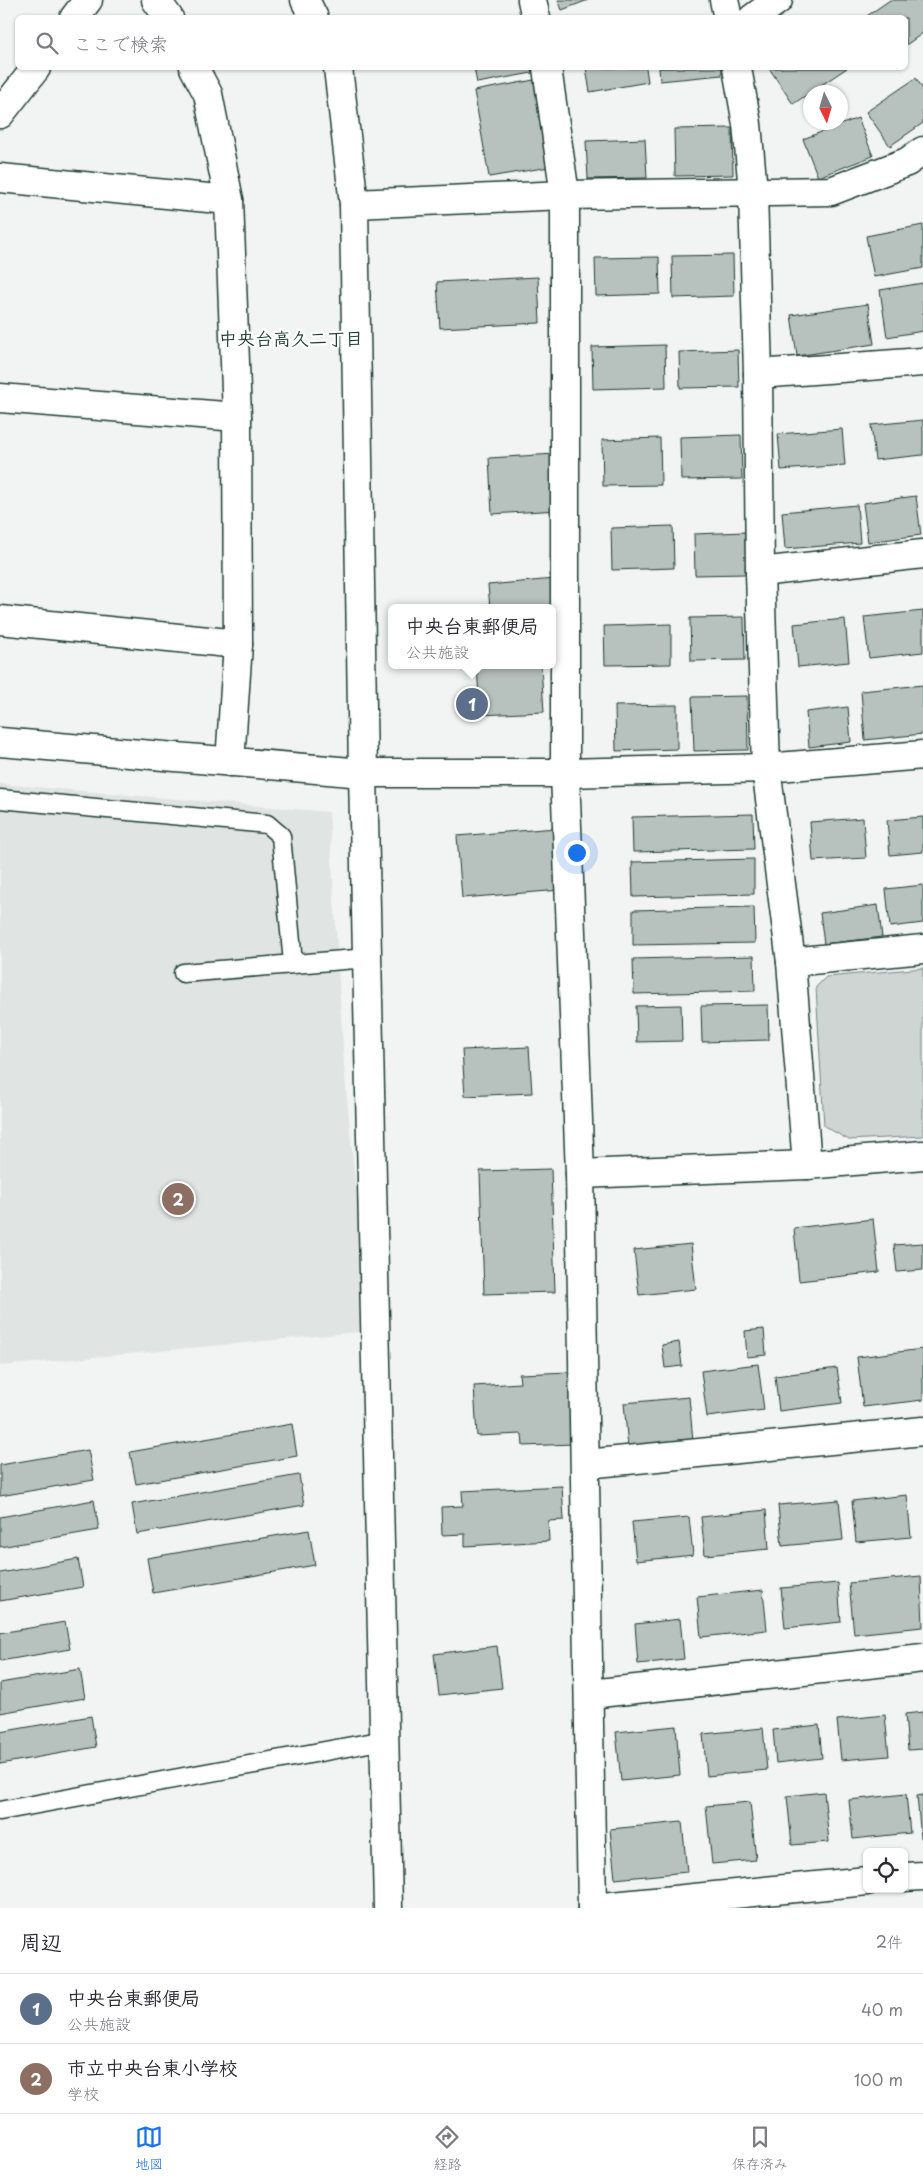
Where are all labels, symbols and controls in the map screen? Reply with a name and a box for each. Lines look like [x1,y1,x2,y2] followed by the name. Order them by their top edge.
[15,15,908,70] search box
[33,29,61,57] icon: search
[73,29,168,57] text: ここで検索
[803,85,848,130] north arrow
[219,324,363,351] district label: 中央台高久二丁目
[388,604,556,669] popup
[405,611,539,639] text: 中央台東郵便局
[405,639,470,663] text: 公共施設
[456,685,488,723] pin: 1
[564,840,590,866] your location
[162,1180,194,1218] pin: 2
[863,1848,908,1893] map controls
[863,1848,908,1893] button: locate
[20,1925,62,1957] text: 周辺
[876,1929,903,1953] text: 2件
[67,1983,200,2011] text: 中央台東郵便局
[32,1997,40,2021] text: 1
[861,1997,903,2021] text: 40 m
[67,2011,131,2035] text: 公共施設
[67,2053,238,2081] text: 市立中央台東小学校
[30,2067,42,2091] text: 2
[854,2067,903,2091] text: 100 m
[67,2081,99,2105] text: 学校
[135,2123,163,2174] tab: 地図
[433,2123,461,2174] tab: 経路
[732,2123,788,2174] tab: 保存済み

